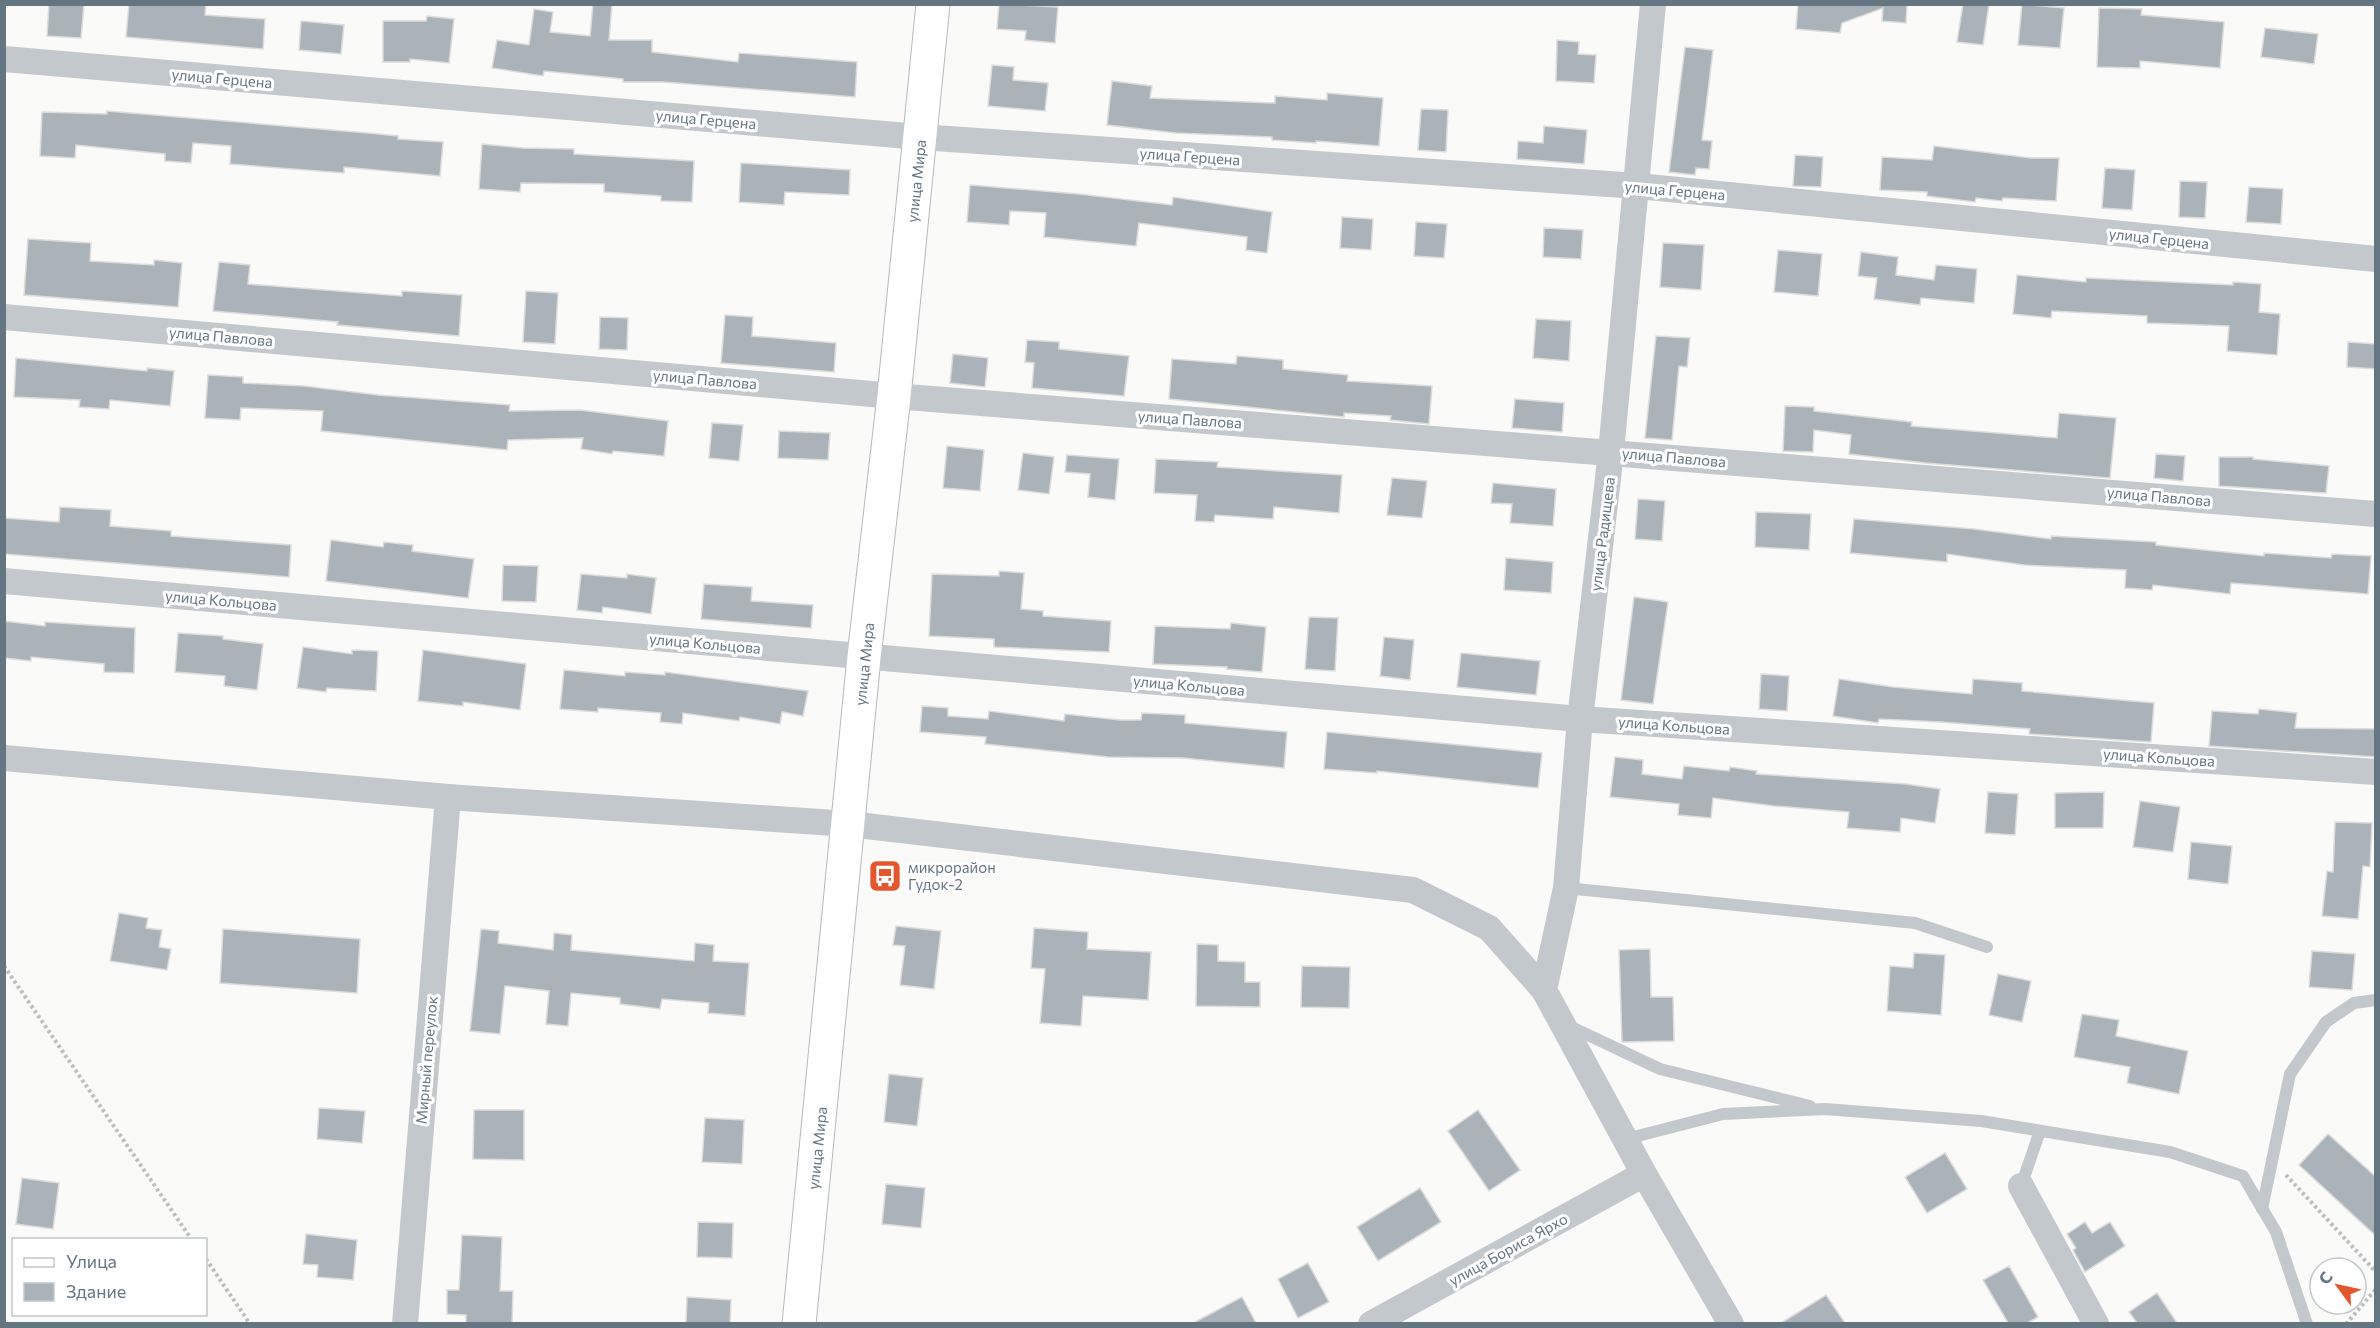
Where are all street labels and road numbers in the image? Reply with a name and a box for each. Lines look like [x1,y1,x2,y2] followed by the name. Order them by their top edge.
[171,65,273,91] street label: улица Герцена
[655,106,757,132] street label: улица Герцена
[903,139,929,223] street label: улица Мира
[1139,144,1241,168] street label: улица Герцена
[1624,177,1726,203] street label: улица Герцена
[2108,224,2210,252] street label: улица Герцена
[168,322,274,350] street label: улица Павлова
[652,365,758,393] street label: улица Павлова
[1137,406,1243,432] street label: улица Павлова
[1621,443,1727,471] street label: улица Павлова
[1586,476,1618,592] street label: улица Радищева
[2106,482,2212,510] street label: улица Павлова
[164,586,278,614] street label: улица Кольцова
[851,622,877,706] street label: улица Мира
[648,629,762,657] street label: улица Кольцова
[1132,671,1246,699] street label: улица Кольцова
[1617,712,1731,738] street label: улица Кольцова
[2102,744,2216,770] street label: улица Кольцова
[411,995,441,1125] street label: Мирный переулок
[804,1106,830,1190] street label: улица Мира
[1446,1209,1570,1289] street label: улица Бориса Ярхо

